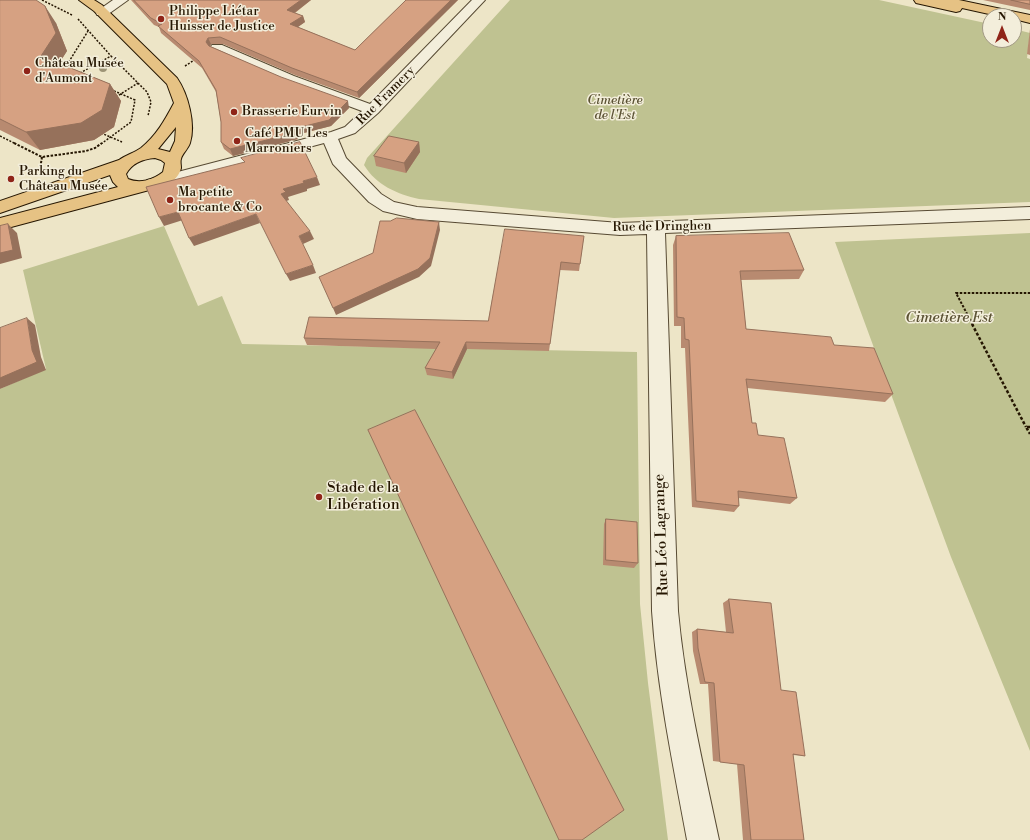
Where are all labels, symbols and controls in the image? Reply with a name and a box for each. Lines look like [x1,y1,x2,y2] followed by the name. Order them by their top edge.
[169,4,275,35] place label: Philippe Liétar Huisser de Justice
[982,8,1022,48] north arrow
[998,10,1006,24] text: N
[156,14,166,24] marker: Philippe Liétar Huisser de Justice
[35,56,124,87] place label: Château Musée d'Aumont
[353,63,419,129] street label: Rue Framery
[22,66,32,76] marker: Château Musée d'Aumont
[587,93,643,124] park label: Cimetière de l'Est
[242,104,342,120] place label: Brasserie Eurvin
[229,107,239,117] marker: Brasserie Eurvin
[245,126,328,157] place label: Café PMU Les Marroniers
[232,136,242,146] marker: Café PMU Les Marroniers
[19,164,108,195] place label: Parking du Château Musée
[6,174,16,184] marker: Parking du Château Musée
[178,185,262,216] place label: Ma petite brocante & Co
[165,195,175,205] marker: Ma petite brocante & Co
[612,218,712,236] street label: Rue de Dringhen
[905,309,993,327] park label: Cimetière Est
[651,474,673,596] street label: Rue Léo Lagrange
[327,479,400,514] place label: Stade de la Libération
[314,492,324,502] marker: Stade de la Libération

